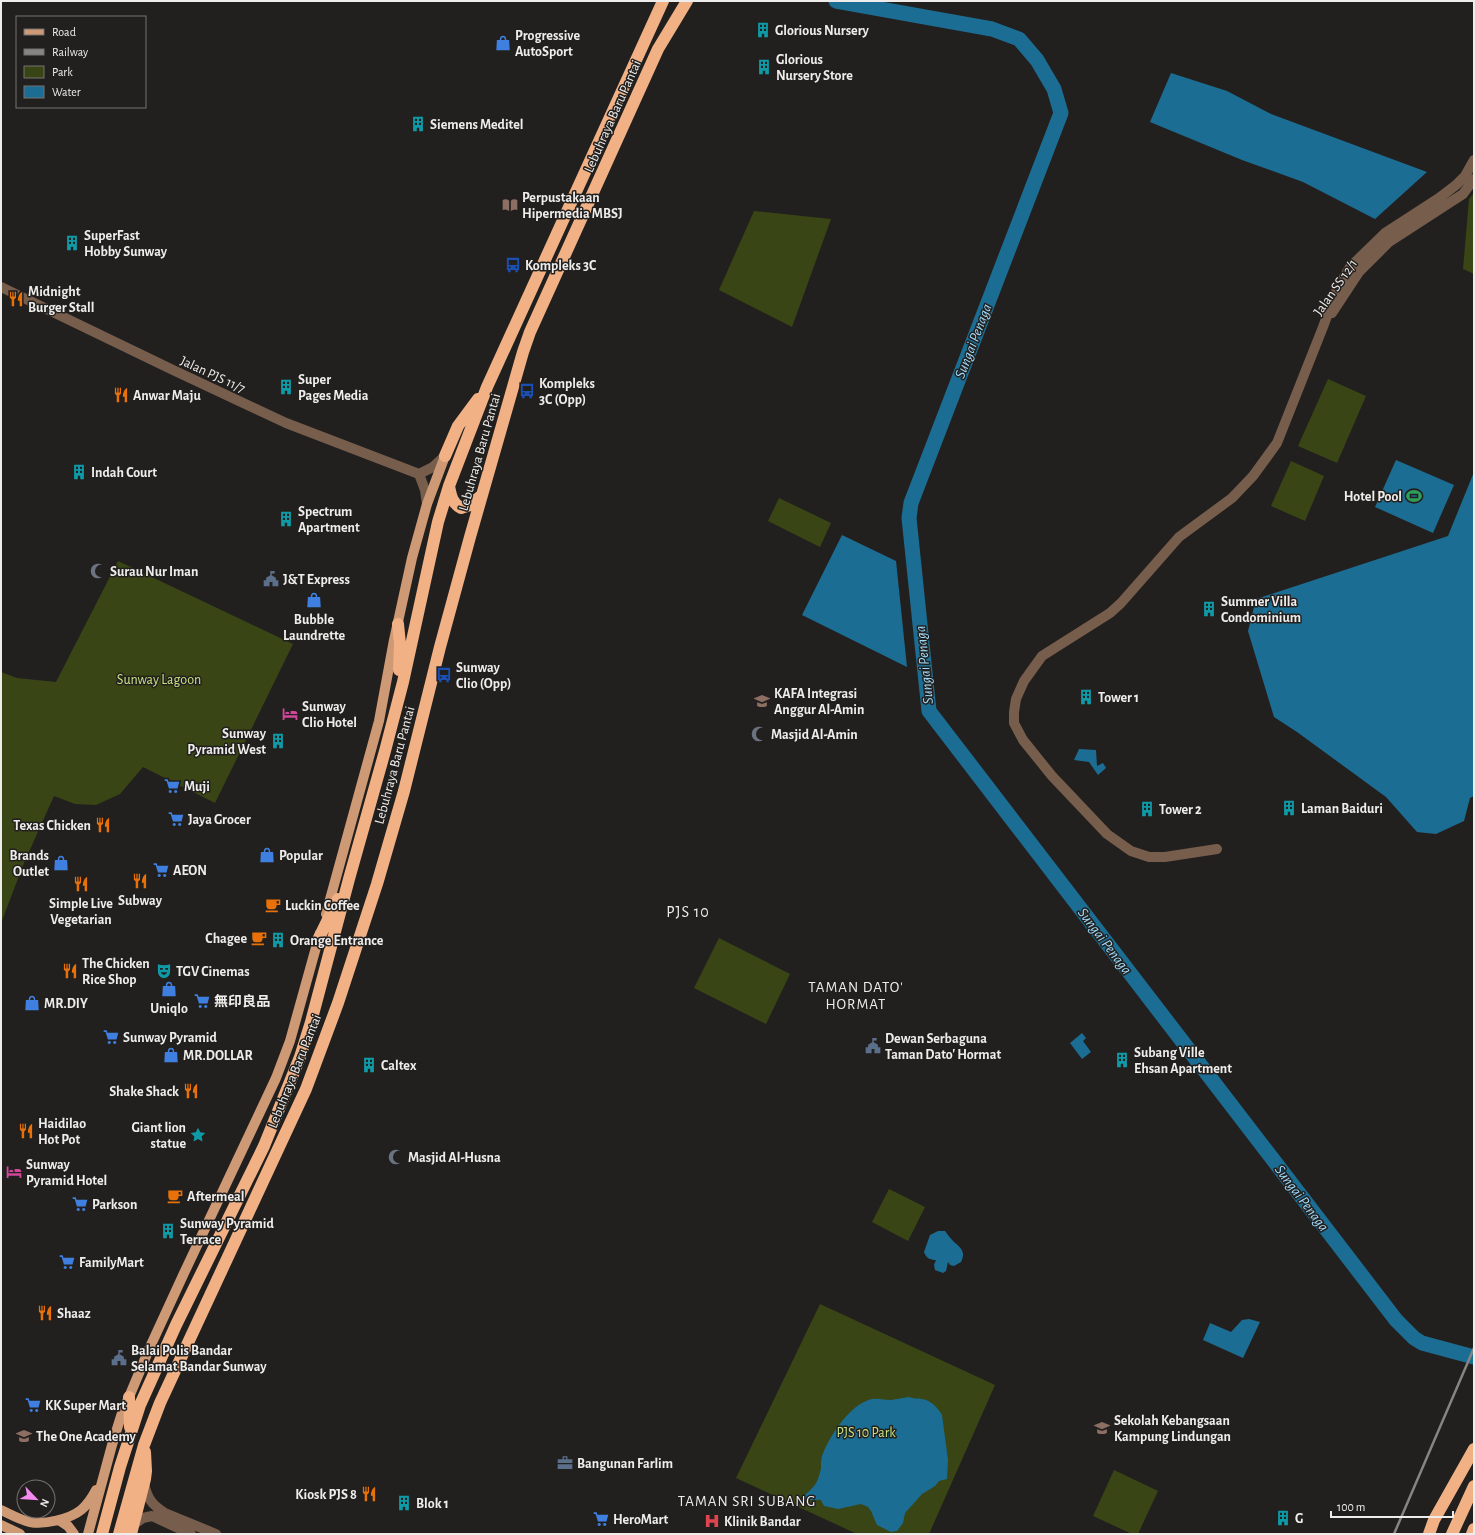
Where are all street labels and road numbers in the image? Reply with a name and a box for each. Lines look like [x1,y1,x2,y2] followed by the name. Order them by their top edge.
[582,58,644,175] street label: Lebuhraya Baru Pantai
[1311,257,1360,318] street label: Jalan SS 12/1
[178,354,247,396] street label: Jalan PJS 11/7
[457,392,503,513] street label: Lebuhraya Baru Pantai
[372,705,417,826] street label: Lebuhraya Baru Pantai
[266,1012,324,1130] street label: Lebuhraya Baru Pantai

